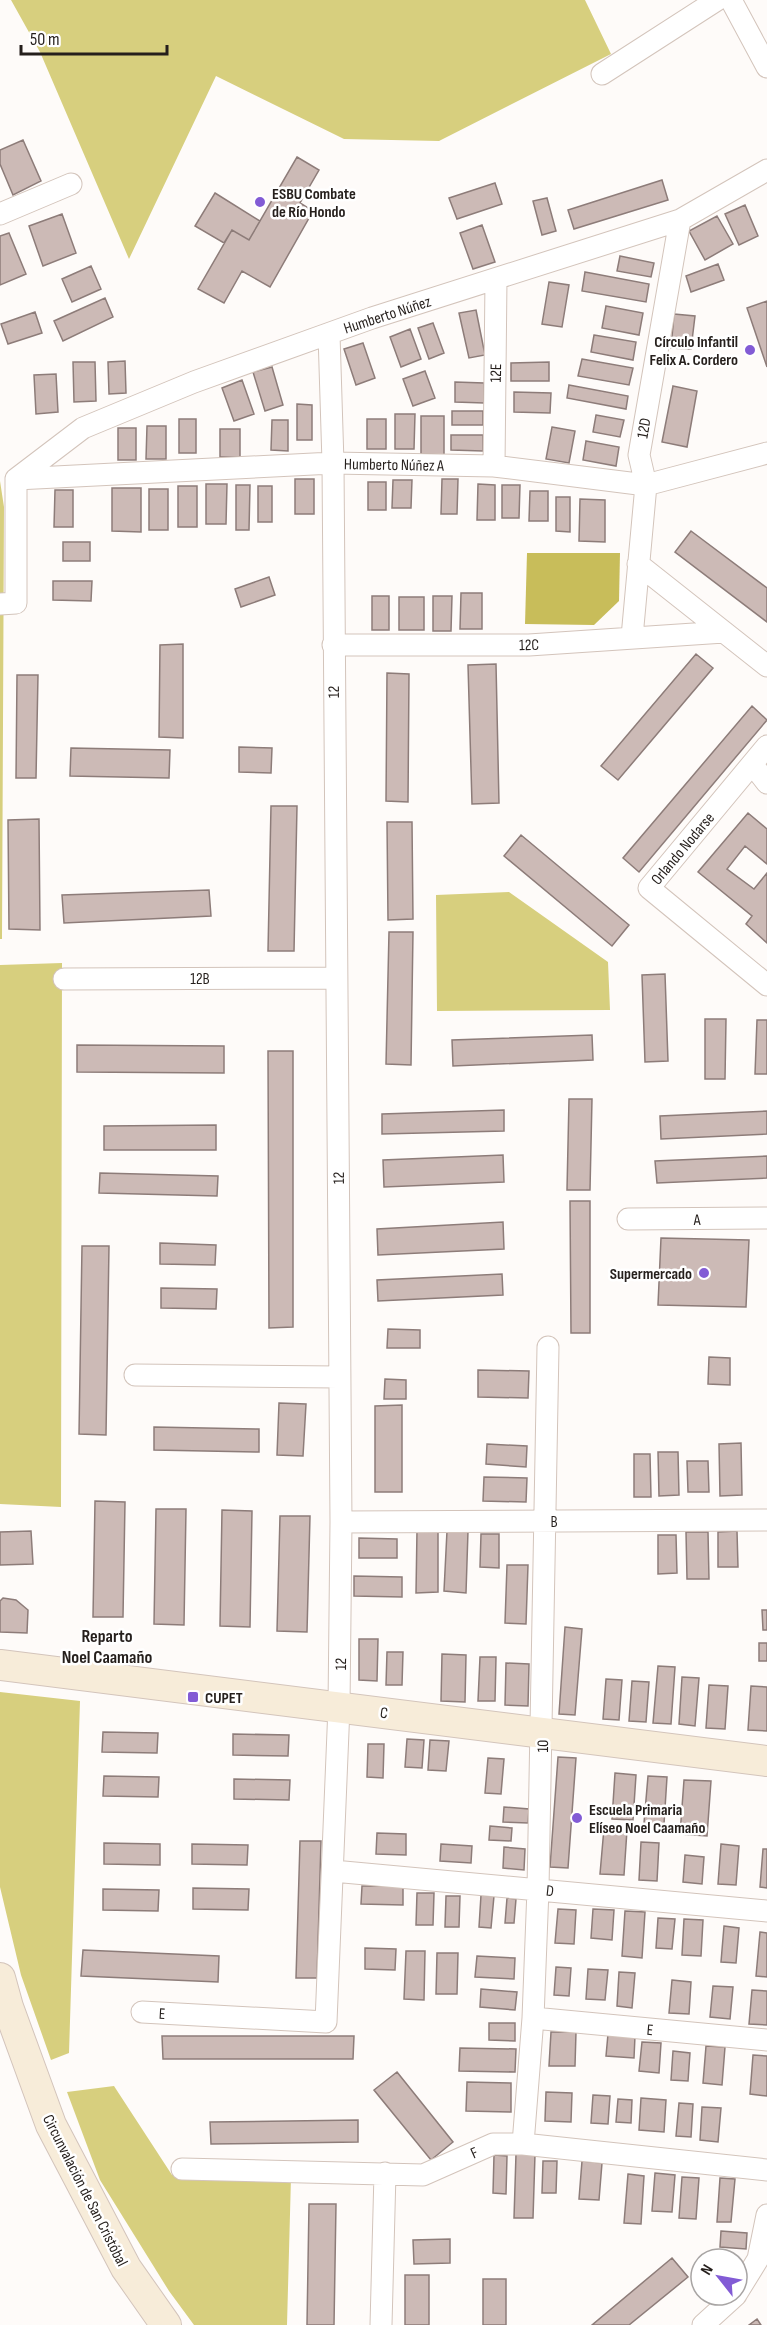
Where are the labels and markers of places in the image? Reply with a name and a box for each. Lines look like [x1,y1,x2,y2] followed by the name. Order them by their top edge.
[272,185,356,222] place label: ESBU Combate de Río Hondo
[253,195,267,209] marker: ESBU Combate de Río Hondo
[650,333,738,370] place label: Círculo Infantil Felix A. Cordero
[743,343,757,357] marker: Círculo Infantil Felix A. Cordero
[610,1265,692,1284] place label: Supermercado
[697,1266,711,1280] marker: Supermercado
[205,1689,243,1708] place label: CUPET
[186,1690,200,1704] marker: CUPET
[589,1801,705,1838] place label: Escuela Primaria Elíseo Noel Caamaño
[570,1811,584,1825] marker: Escuela Primaria Elíseo Noel Caamaño

